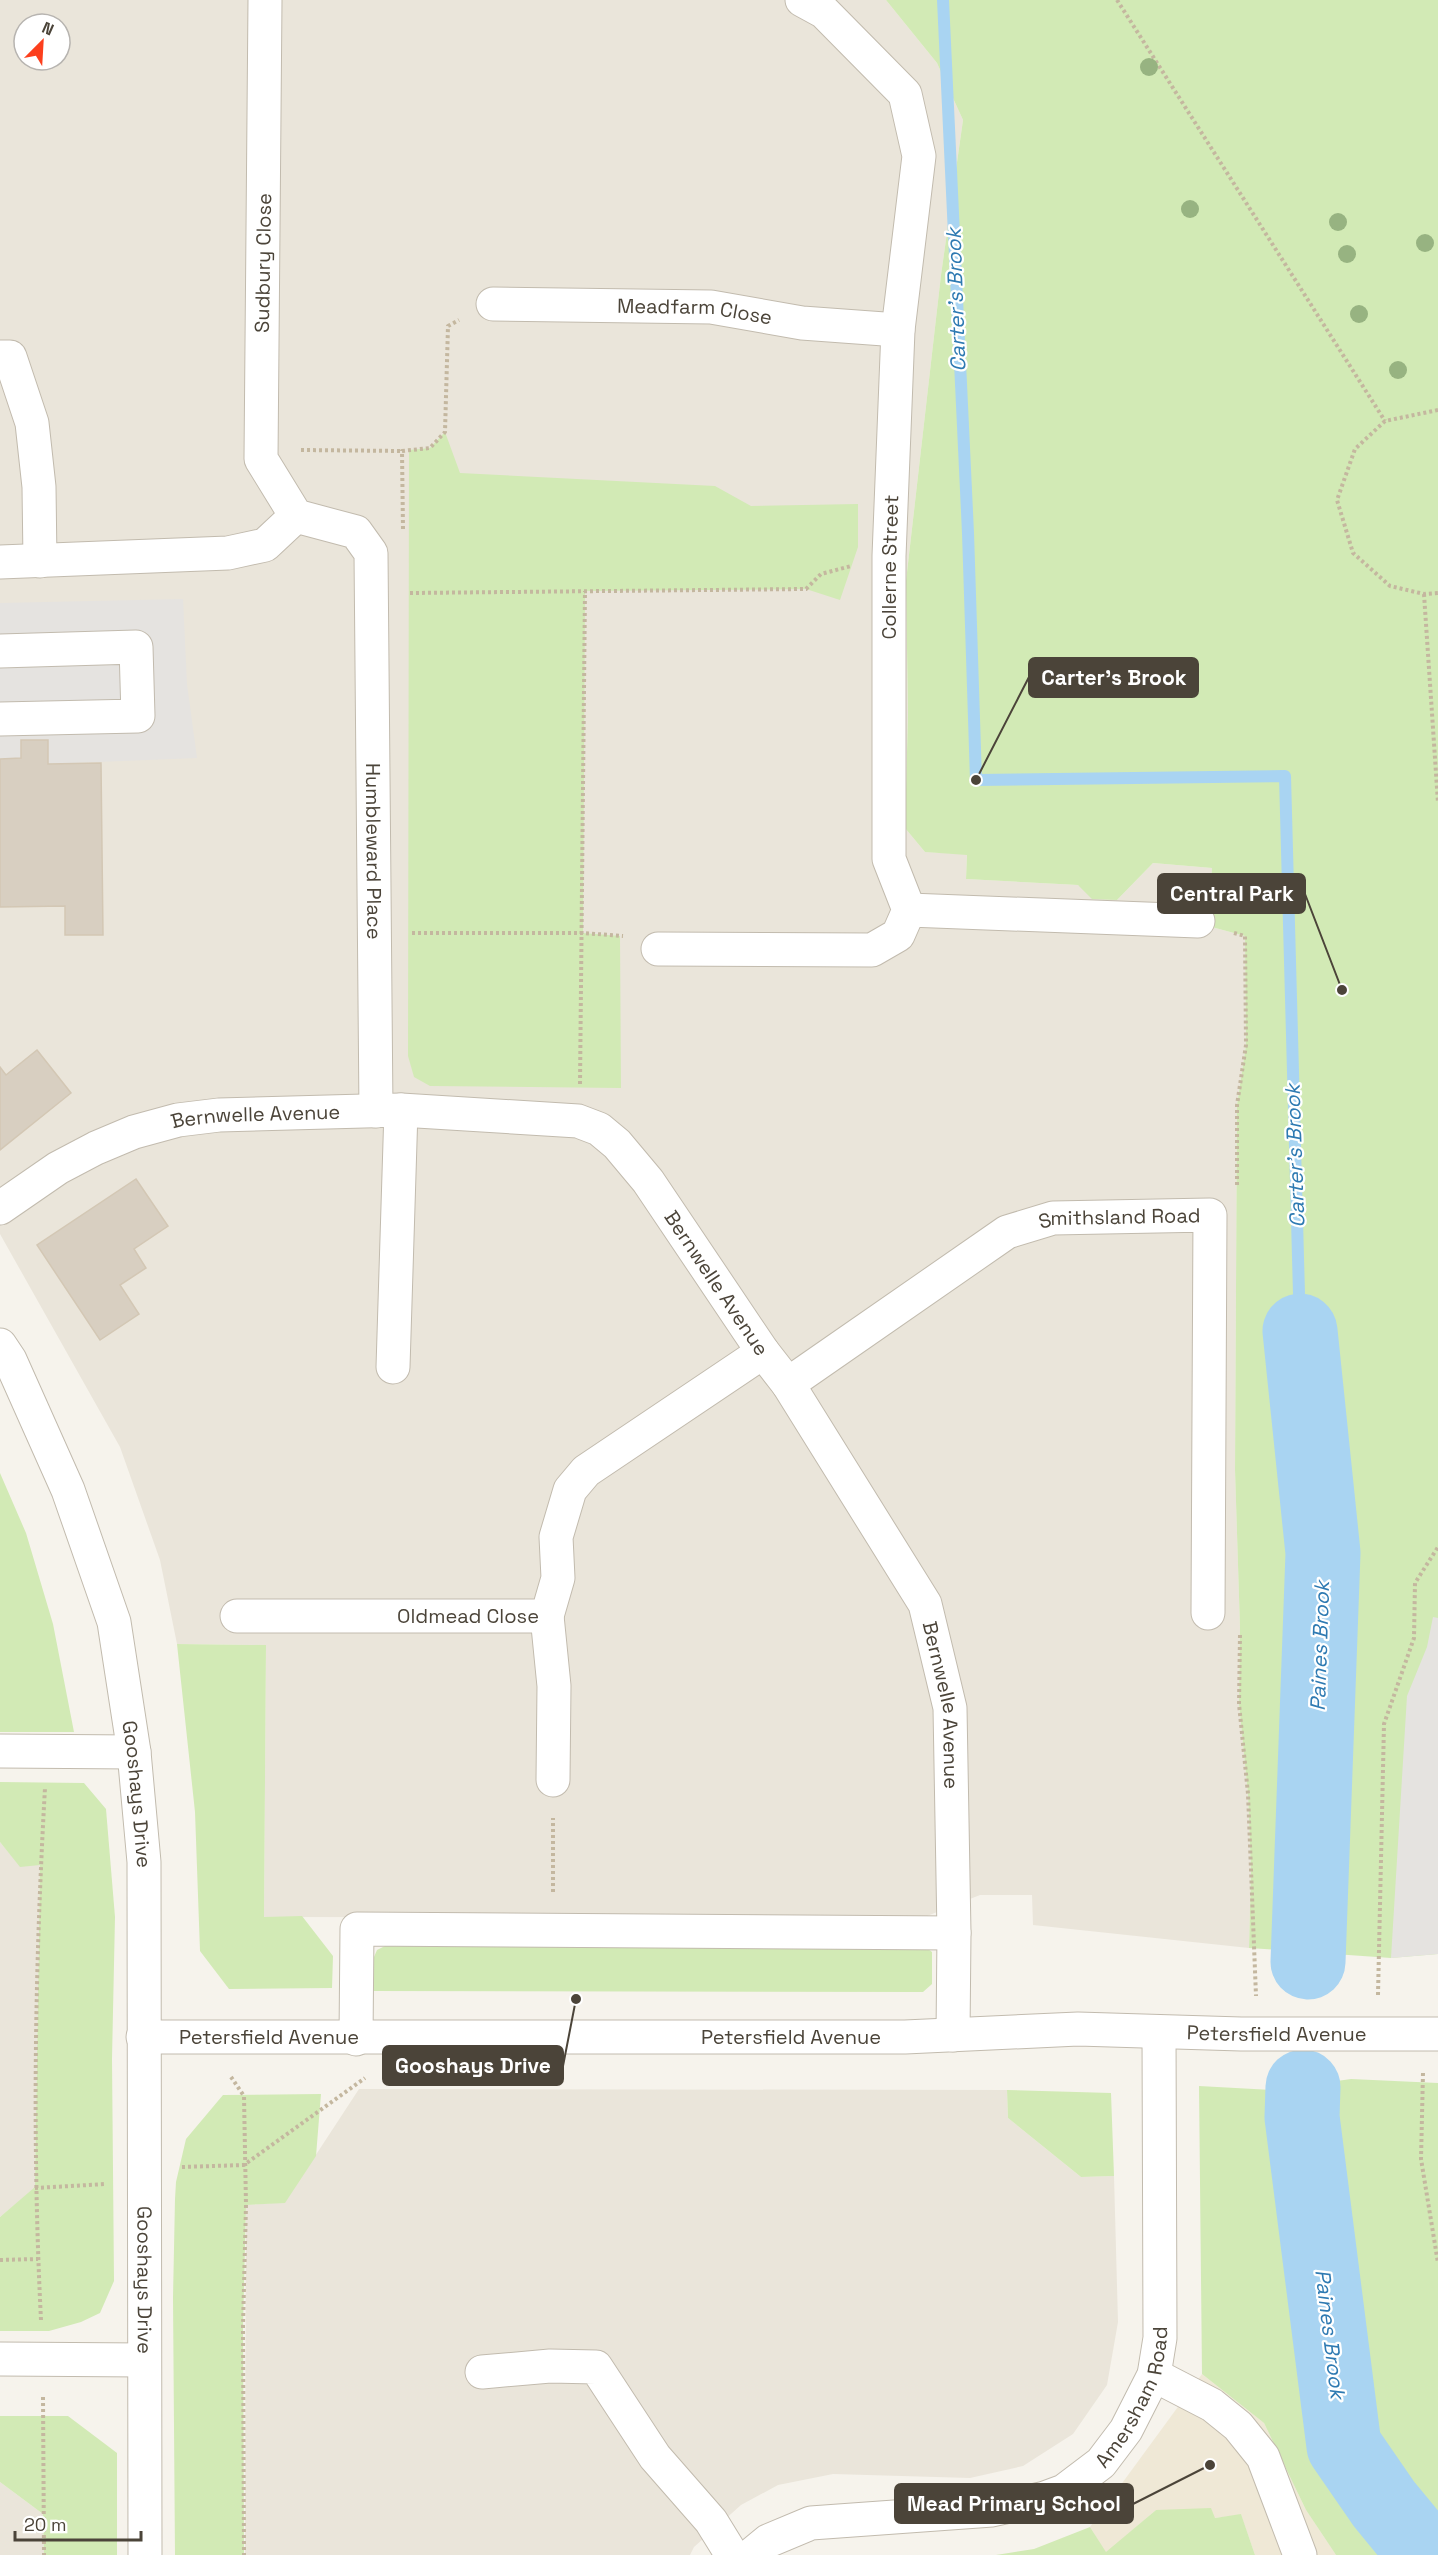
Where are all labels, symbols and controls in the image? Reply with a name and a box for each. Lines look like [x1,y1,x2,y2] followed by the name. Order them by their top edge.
[12,12,72,72] north arrow
[39,17,57,41] text: N
[249,193,277,333] street label: Sudbury Close
[939,225,971,372] water label: Carter's Brook
[617,293,774,331] street label: Meadfarm Close
[876,494,904,640] street label: Collerne Street
[1029,658,1198,697] callout: Carter's Brook
[1041,664,1187,691] text: Carter's Brook
[360,763,387,940] street label: Humbleward Place
[1158,874,1305,913] callout: Central Park
[1170,880,1294,907] text: Central Park
[1278,1081,1310,1228] water label: Carter's Brook
[168,1099,341,1134] street label: Bernwelle Avenue
[1035,1202,1201,1235] street label: Smithsland Road
[658,1205,775,1361] street label: Bernwelle Avenue
[1304,1578,1335,1711] water label: Paines Brook
[397,1603,539,1629] street label: Oldmead Close
[917,1619,964,1789] street label: Bernwelle Avenue
[116,1719,157,1869] street label: Gooshays Drive
[1186,2019,1367,2047] street label: Petersfield Avenue
[179,2024,359,2050] street label: Petersfield Avenue
[701,2024,881,2050] street label: Petersfield Avenue
[383,2046,563,2085] callout: Gooshays Drive
[395,2052,551,2079] text: Gooshays Drive
[131,2206,158,2354] street label: Gooshays Drive
[1309,2268,1352,2403] water label: Paines Brook
[1089,2326,1173,2473] street label: Amersham Road
[895,2484,1133,2523] callout: Mead Primary School
[907,2490,1121,2517] text: Mead Primary School
[15,2504,141,2542] scale bar
[24,2513,67,2536] text: 20 m

